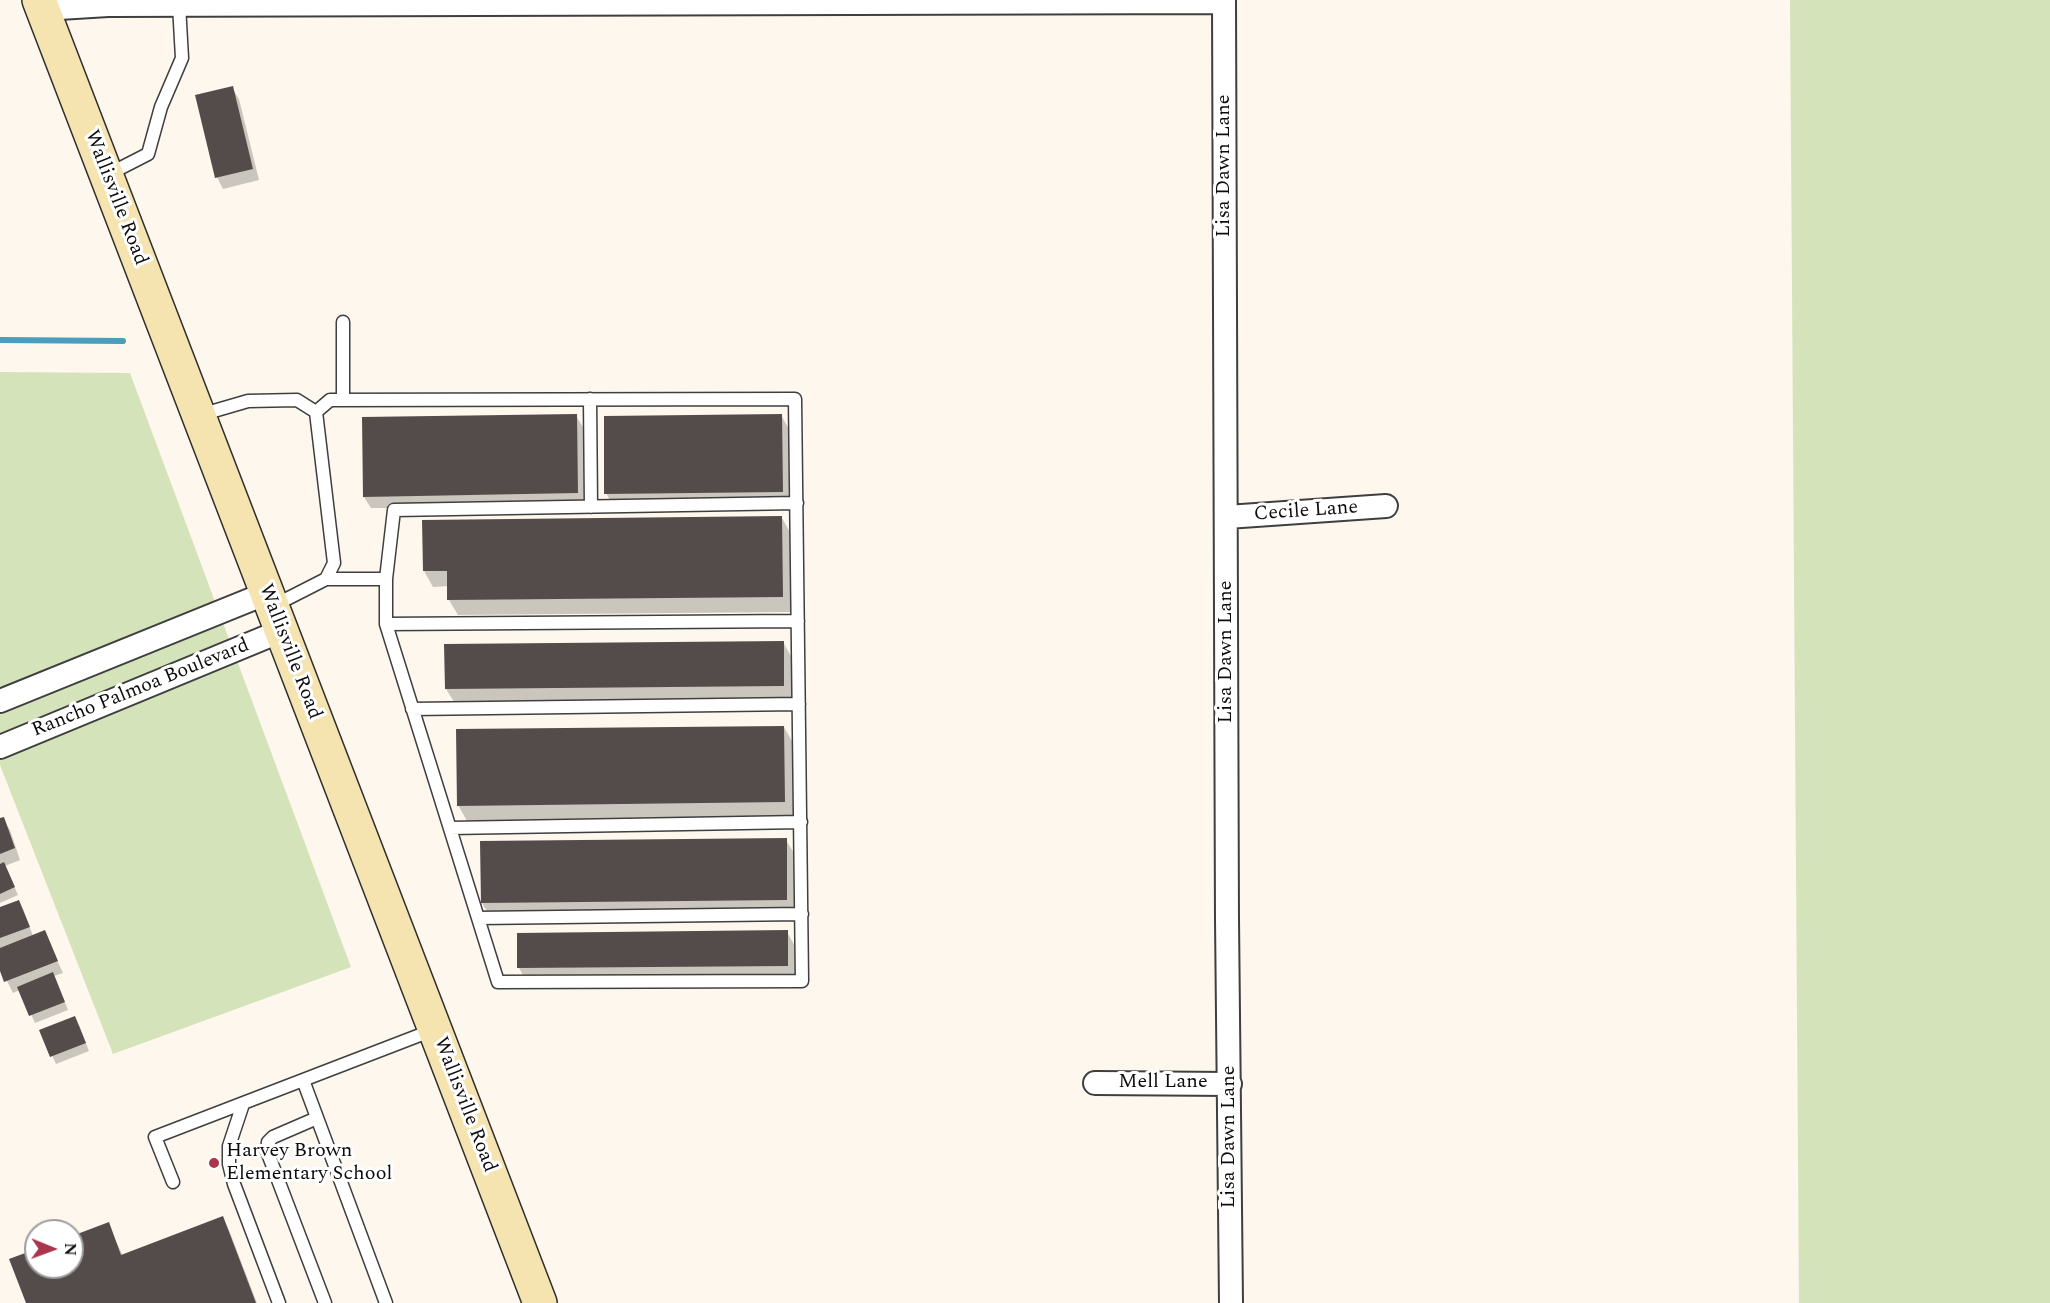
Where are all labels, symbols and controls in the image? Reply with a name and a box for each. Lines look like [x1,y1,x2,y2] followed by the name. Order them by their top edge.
[1213,94,1237,238] street label: Lisa Dawn Lane
[78,127,152,269] street label: Wallisville Road
[1253,496,1359,528] street label: Cecile Lane
[1215,580,1239,724] street label: Lisa Dawn Lane
[252,581,326,723] street label: Wallisville Road
[29,634,253,744] street label: Rancho Palmoa Boulevard
[427,1034,501,1176] street label: Wallisville Road
[1218,1065,1242,1209] street label: Lisa Dawn Lane
[1118,1071,1208,1095] street label: Mell Lane
[226,1140,392,1187] place label: Harvey Brown Elementary School
[207,1156,221,1170] marker: Harvey Brown Elementary School
[24,1219,84,1279] north arrow
[58,1243,82,1256] text: N

